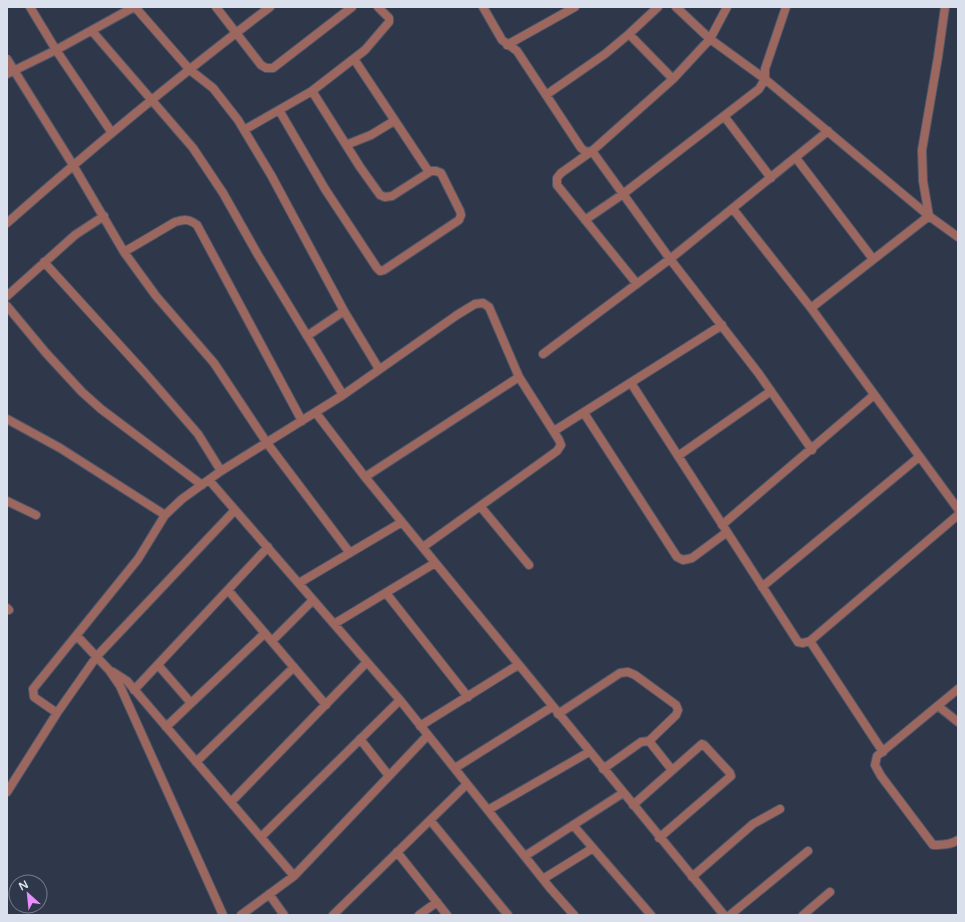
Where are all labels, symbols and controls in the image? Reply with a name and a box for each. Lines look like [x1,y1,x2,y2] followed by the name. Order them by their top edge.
[8,874,48,914] north arrow
[17,878,31,893] text: N

